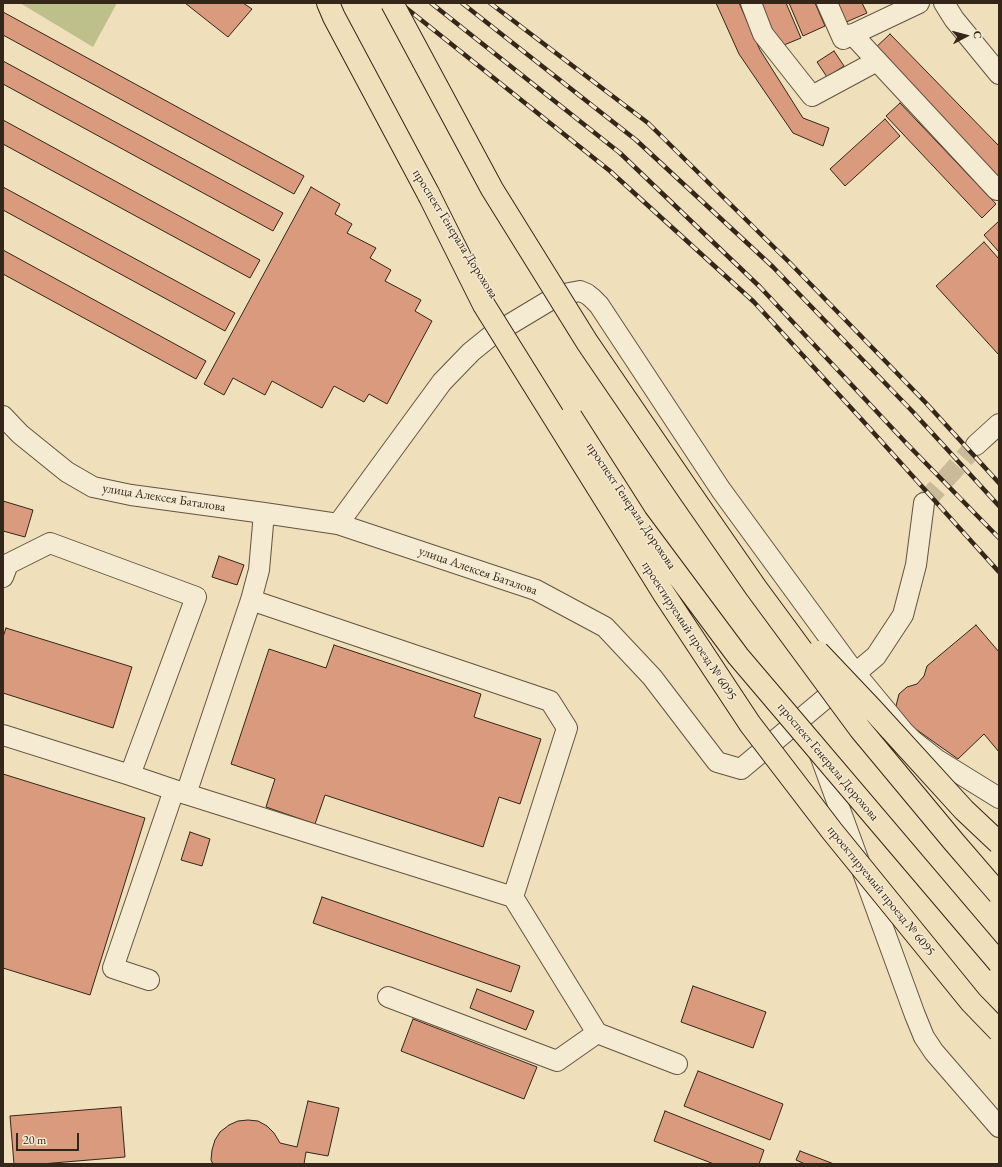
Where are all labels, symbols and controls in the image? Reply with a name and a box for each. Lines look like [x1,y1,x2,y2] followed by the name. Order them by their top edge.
[946,16,986,56] north arrow
[971,30,985,39] text: С
[409,166,501,302] street label: проспект Генерала Дорохова
[583,440,679,572] street label: проспект Генерала Дорохова
[101,481,227,515] street label: улица Алексея Баталова
[417,543,539,599] street label: улица Алексея Баталова
[638,559,740,703] street label: проектируемый проезд № 6095
[774,700,882,824] street label: проспект Генерала Дорохова
[824,823,938,959] street label: проектируемый проезд № 6095
[18,1125,81,1151] scale bar
[23,1132,46,1148] text: 20 m

